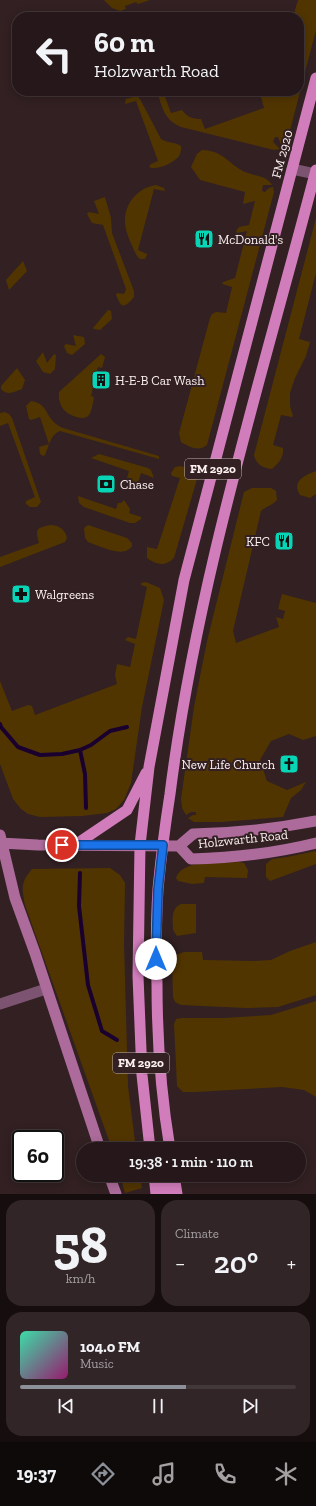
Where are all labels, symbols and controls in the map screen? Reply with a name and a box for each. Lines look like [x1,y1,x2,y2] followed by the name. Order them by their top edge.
[94,26,155,59] text: 60 m
[28,28,80,80] icon: left
[94,60,219,82] text: Holzwarth Road
[268,128,296,180] street label: FM 2920
[193,228,215,250] restaurant icon: McDonald's
[218,232,284,247] place label: McDonald's
[90,369,112,391] building icon: H-E-B Car Wash
[115,373,205,388] place label: H-E-B Car Wash
[185,459,241,479] road number: FM 2920
[95,473,117,495] bank icon: Chase
[120,477,154,492] place label: Chase
[273,530,295,552] restaurant icon: KFC
[246,534,270,549] place label: KFC
[10,583,32,605] pharmacy icon: Walgreens
[35,587,95,602] place label: Walgreens
[278,753,300,775] church icon: New Life Church
[182,757,276,772] place label: New Life Church
[197,827,289,851] street label: Holzwarth Road
[45,828,79,862] pin
[51,834,73,856] icon: arrive
[135,938,177,980] position arrow
[113,1053,169,1073] road number: FM 2920
[12,1130,64,1182] speed limit sign: 60
[129,1153,253,1171] text: 19:38 · 1 min · 110 m
[53,1214,108,1276] text: 58
[175,1226,219,1241] text: Climate
[214,1245,258,1281] text: 20°
[175,1250,185,1277] text: −
[287,1250,296,1277] text: +
[66,1271,95,1286] text: km/h
[80,1338,140,1356] text: 104.0 FM
[80,1356,114,1371] text: Music
[55,1395,77,1417] icon: previous
[147,1395,169,1417] icon: pause
[239,1395,261,1417] icon: next
[89,1460,117,1488] icon: directions
[150,1460,178,1488] icon: music
[211,1460,239,1488] icon: phone
[272,1460,300,1488] icon: climate
[16,1463,56,1485] text: 19:37

